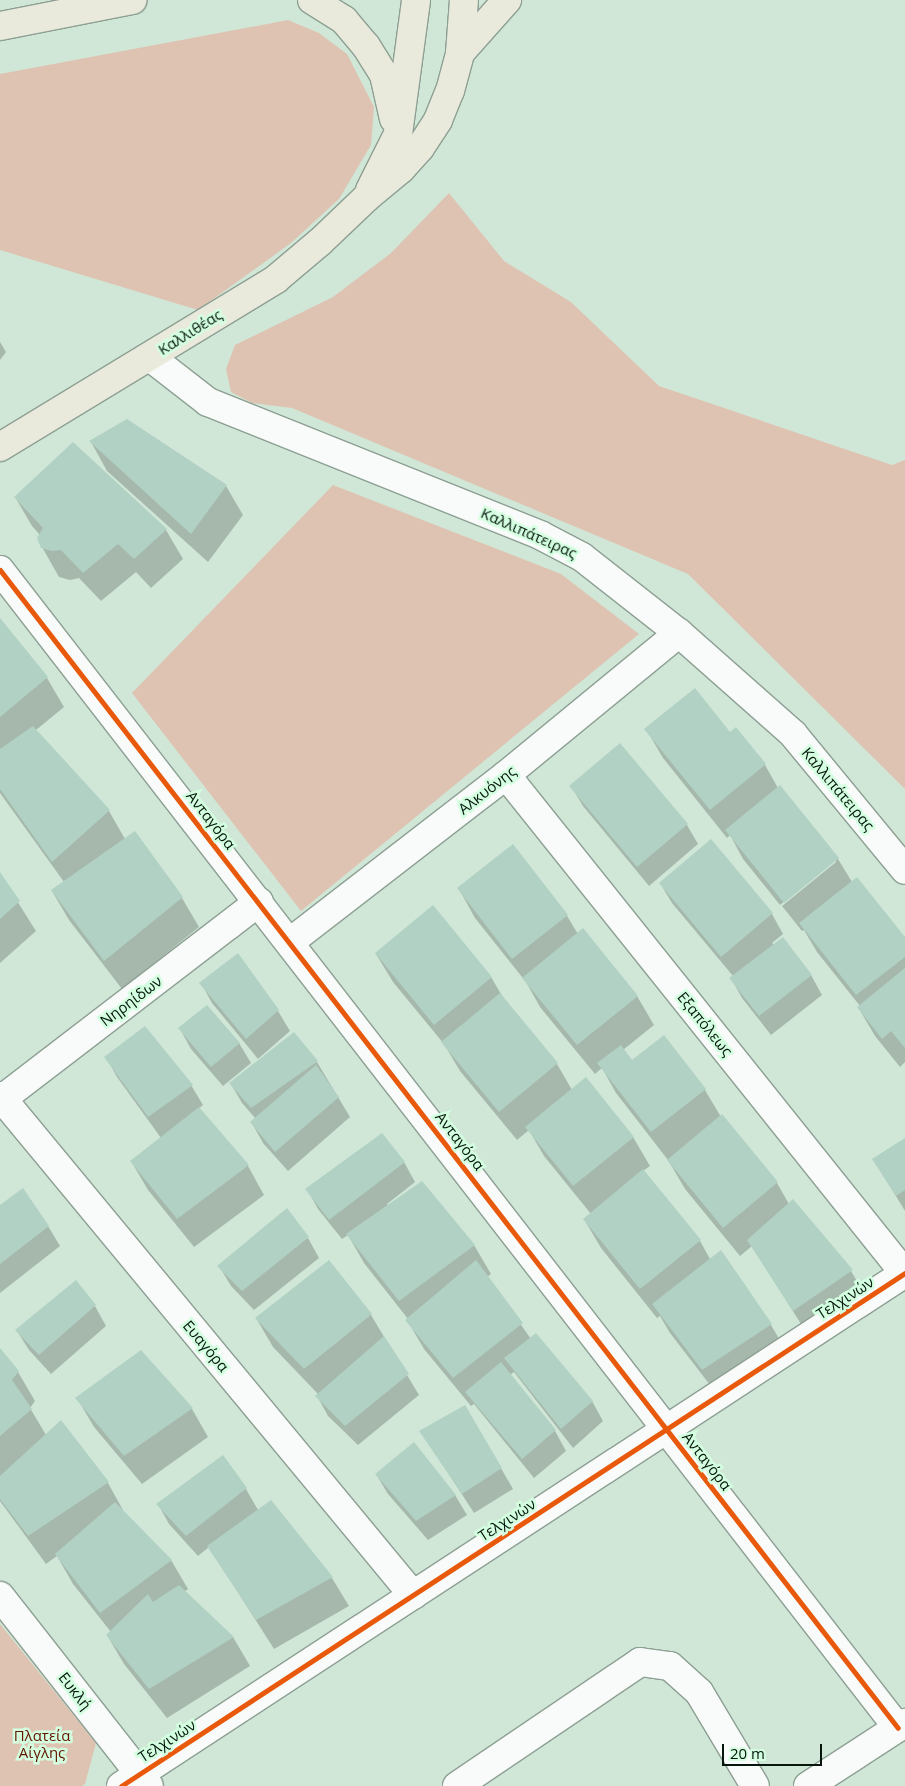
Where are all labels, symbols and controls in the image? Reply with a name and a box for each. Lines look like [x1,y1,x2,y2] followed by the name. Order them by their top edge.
[155,305,225,359] street label: Καλλιθέας
[478,504,580,562] street label: Καλλιπάτειρας
[798,744,878,834] street label: Καλλιπάτειρας
[455,762,519,818] street label: Αλκυόνης
[183,787,239,853] street label: Ανταγόρα
[97,972,165,1030] street label: Νηρηίδων
[674,988,736,1060] street label: Εξαπόλεως
[432,1108,488,1174] street label: Ανταγόρα
[813,1273,877,1323] street label: Τελχινών
[179,1317,233,1375] street label: Ευαγόρα
[679,1428,735,1494] street label: Ανταγόρα
[475,1495,539,1545] street label: Τελχινών
[55,1669,95,1713] street label: Ευκλή
[135,1716,199,1766] street label: Τελχινών
[14,1726,70,1761] park label: Πλατεία Αίγλης
[725,1734,825,1766] scale bar
[730,1743,765,1763] text: 20 m

